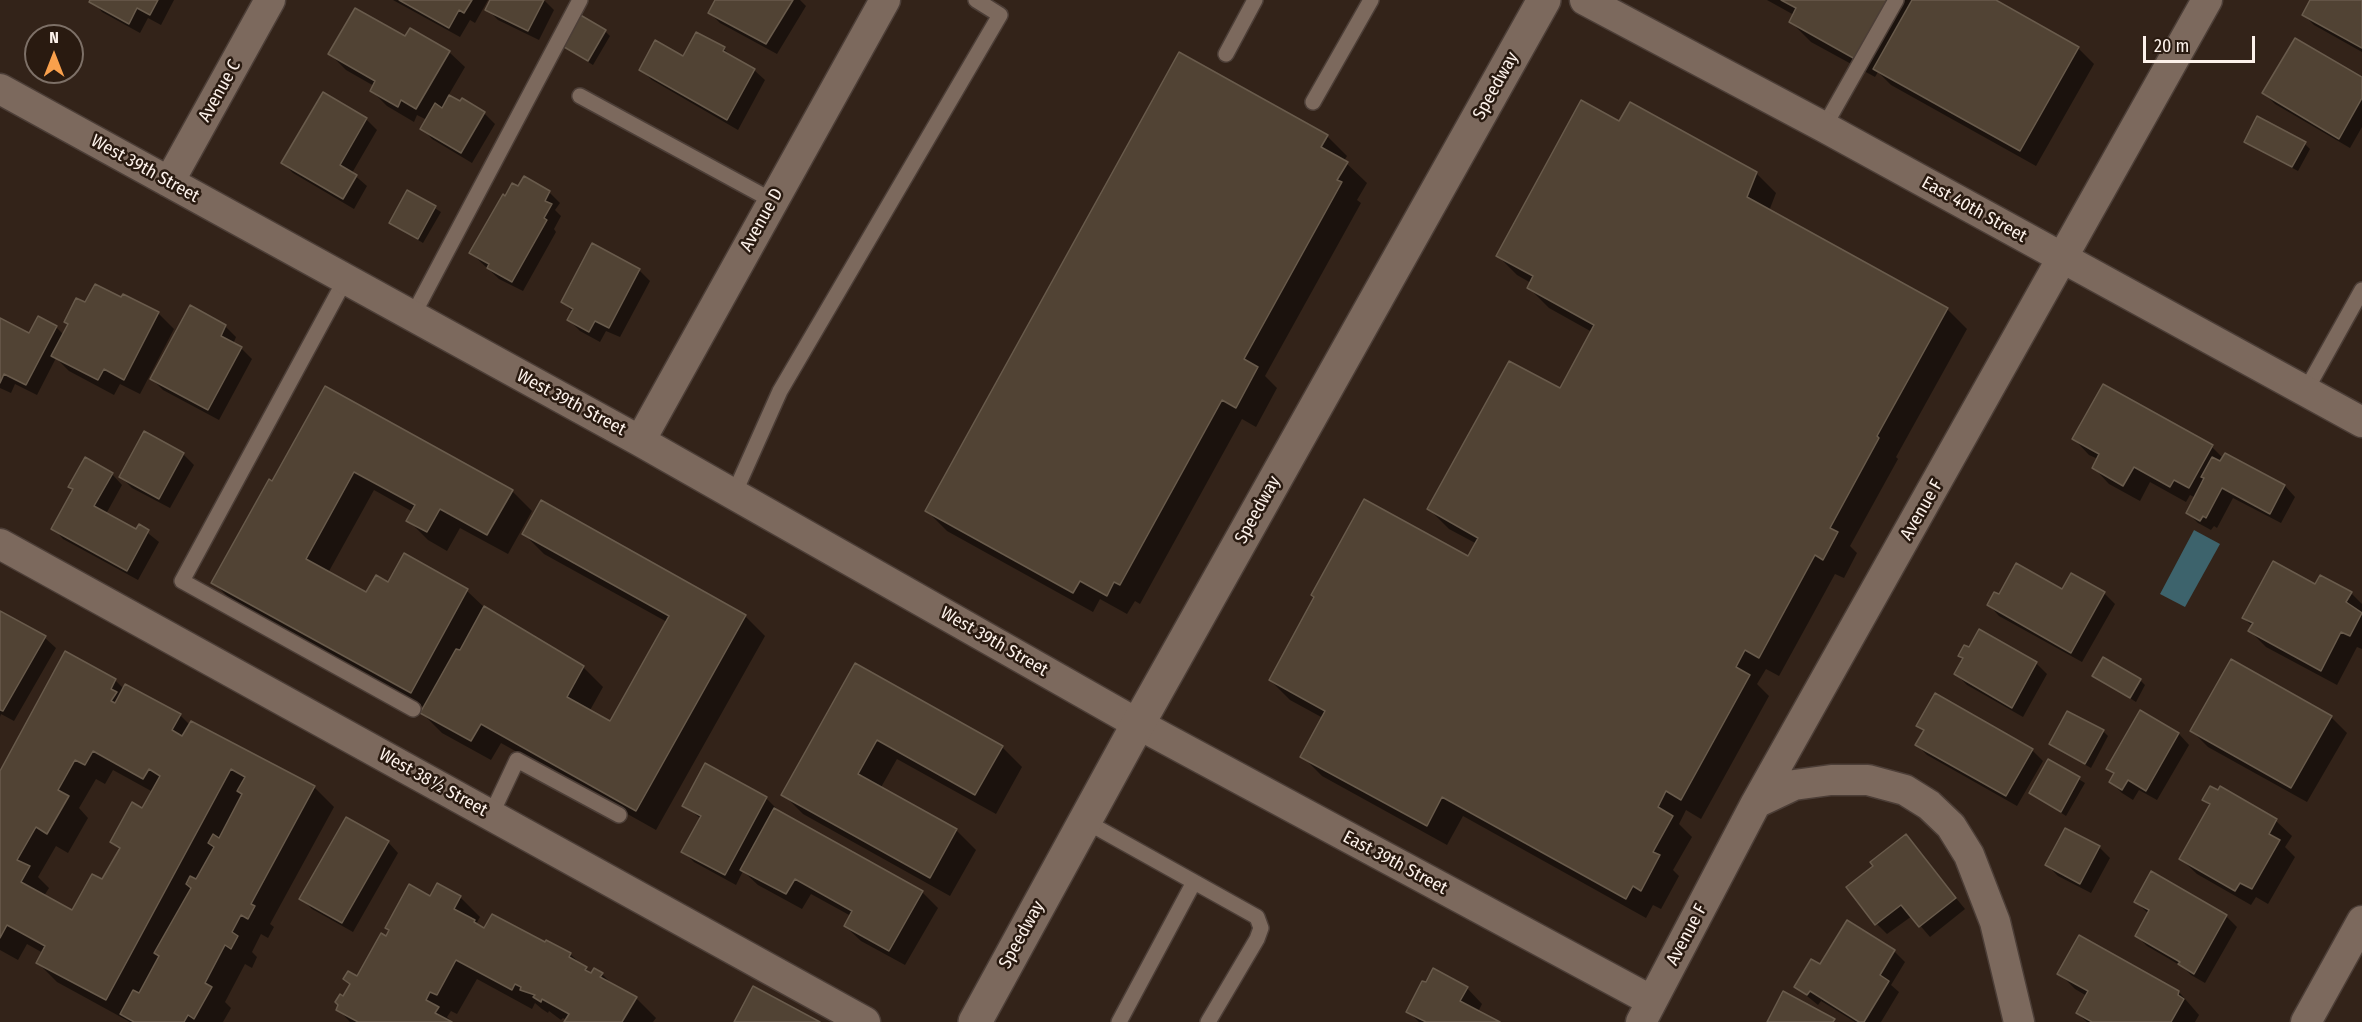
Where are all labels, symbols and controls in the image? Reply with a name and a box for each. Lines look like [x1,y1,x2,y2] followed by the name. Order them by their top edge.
[24,24,84,84] north arrow
[2146,24,2258,62] scale bar
[49,28,59,47] text: N
[2154,35,2189,57] text: 20 m
[1469,48,1523,124] street label: Speedway
[194,56,246,126] street label: Avenue C
[87,130,203,208] street label: West 39th Street
[1918,172,2030,248] street label: East 40th Street
[736,185,788,255] street label: Avenue D
[513,365,629,441] street label: West 39th Street
[1231,472,1285,548] street label: Speedway
[1896,476,1948,544] street label: Avenue F
[936,603,1052,681] street label: West 39th Street
[375,744,491,822] street label: West 38½ Street
[1339,826,1451,900] street label: East 39th Street
[995,897,1049,973] street label: Speedway
[1662,901,1712,969] street label: Avenue F

